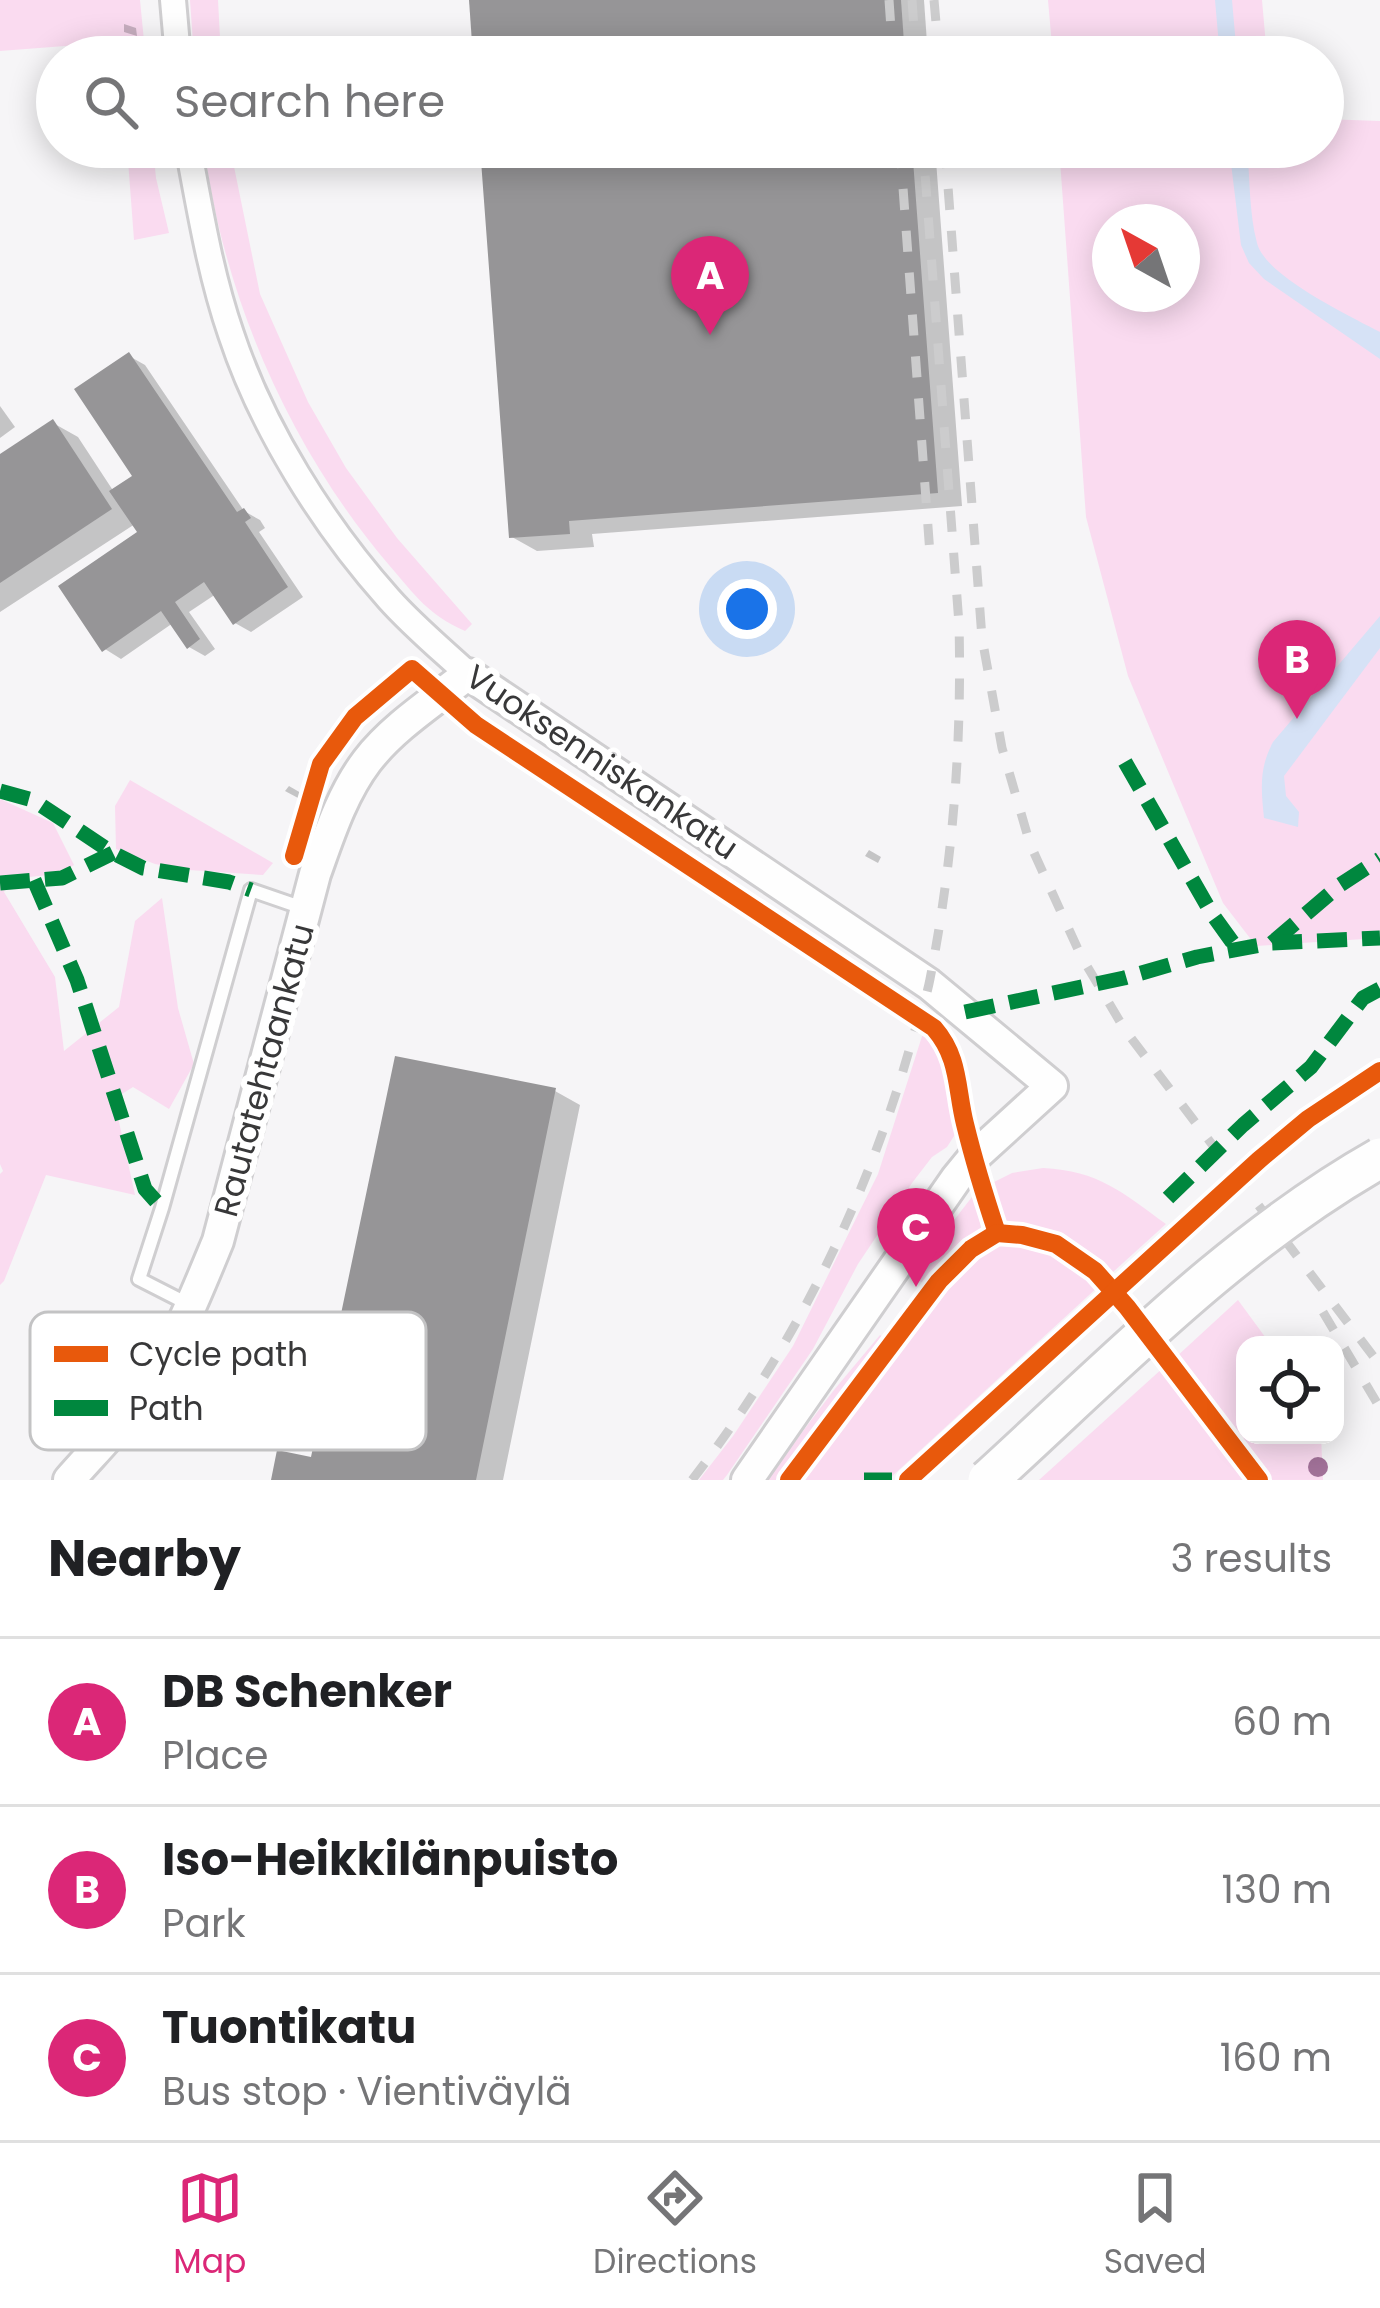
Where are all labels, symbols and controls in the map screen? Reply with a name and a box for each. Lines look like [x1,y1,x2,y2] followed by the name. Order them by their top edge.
[36,36,1344,168] search box
[78,69,144,135] icon: search
[174,70,445,133] text: Search here
[1092,204,1200,312] north arrow
[671,236,749,335] pin: A
[717,579,777,639] your location
[1258,620,1336,719] pin: B
[456,653,748,871] street label: Vuoksenniskankatu
[202,918,326,1222] street label: Rautatehtaankatu
[877,1188,955,1287] pin: C
[30,1312,426,1450] legend
[129,1331,308,1378] text: Cycle path
[1236,1336,1344,1444] map controls
[1236,1336,1344,1444] button: locate
[129,1385,204,1432] text: Path
[48,1522,241,1594] text: Nearby
[1170,1531,1332,1586] text: 3 results
[162,1660,452,1723] text: DB Schenker
[73,1694,101,1749] text: A
[1232,1694,1332,1749] text: 60 m
[162,1728,268,1783] text: Place
[162,1828,618,1891] text: Iso-Heikkilänpuisto
[74,1862,100,1917] text: B
[1221,1862,1332,1917] text: 130 m
[162,1896,246,1951] text: Park
[162,1996,416,2059] text: Tuontikatu
[72,2030,102,2085] text: C
[1220,2030,1332,2085] text: 160 m
[162,2064,572,2119] text: Bus stop · Vientiväylä
[173,2165,246,2287] tab: Map
[593,2165,757,2287] tab: Directions
[1104,2165,1207,2287] tab: Saved

